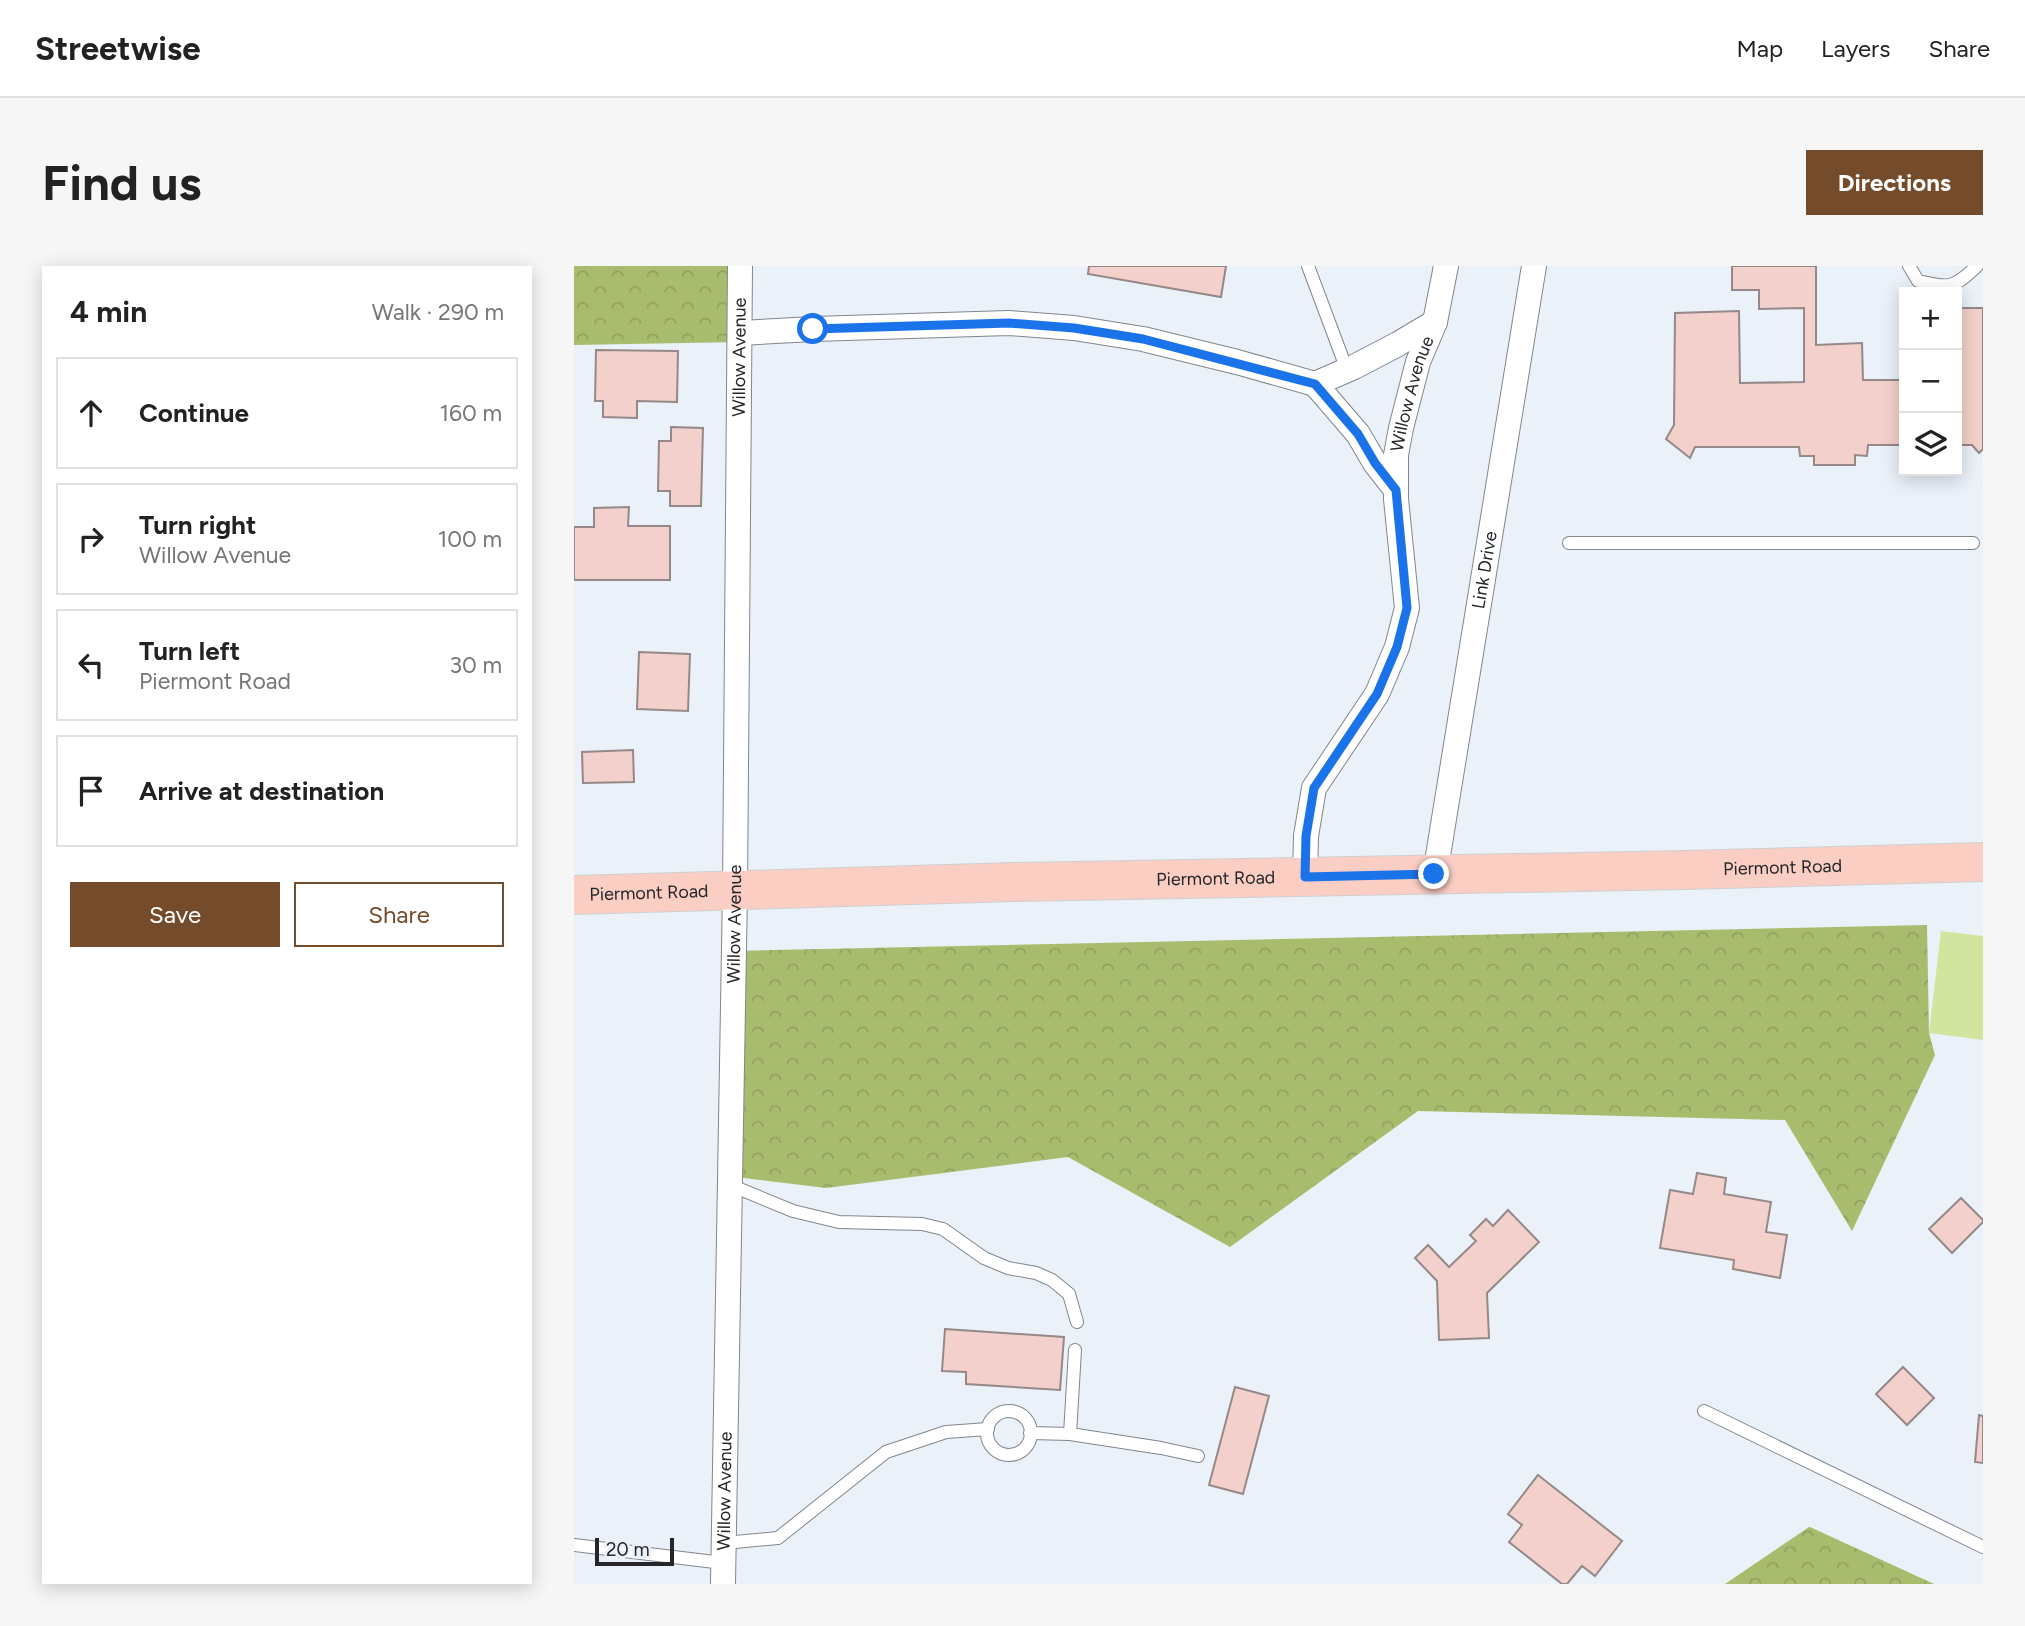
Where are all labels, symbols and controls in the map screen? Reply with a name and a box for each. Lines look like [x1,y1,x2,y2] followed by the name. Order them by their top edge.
[35,29,201,68] text: Streetwise
[1736,34,1783,63] text: Map
[1821,34,1890,63] text: Layers
[1928,34,1990,63] text: Share
[1806,150,1983,215] button: Directions
[42,153,201,212] text: Find us
[1899,287,1962,476] map controls
[1899,287,1962,350] button: +
[70,293,147,330] text: 4 min
[728,297,751,417] street label: Willow Avenue
[372,298,504,326] text: Walk · 290 m
[797,313,828,344] route start
[1386,333,1439,453] street label: Willow Avenue
[1899,350,1962,413] button: −
[72,394,110,432] icon: ahead
[139,397,249,429] text: Continue
[439,399,502,427] text: 160 m
[1899,413,1962,476] button: layers
[139,509,256,541] text: Turn right
[72,520,110,558] icon: right
[438,525,502,553] text: 100 m
[1467,529,1502,610] street label: Link Drive
[139,541,291,569] text: Willow Avenue
[139,635,240,667] text: Turn left
[72,646,110,684] icon: left
[449,651,502,679] text: 30 m
[139,667,291,695] text: Piermont Road
[72,772,110,810] icon: arrive
[139,775,384,807] text: Arrive at destination
[1723,855,1843,880] street label: Piermont Road
[1418,858,1449,889] route end
[722,864,746,984] street label: Willow Avenue
[1156,866,1276,890] street label: Piermont Road
[589,880,709,906] street label: Piermont Road
[70,882,280,947] button: Save
[294,882,504,947] button: Share
[713,1431,737,1551] street label: Willow Avenue
[595,1535,674,1567] scale bar
[606,1538,650,1561] text: 20 m

